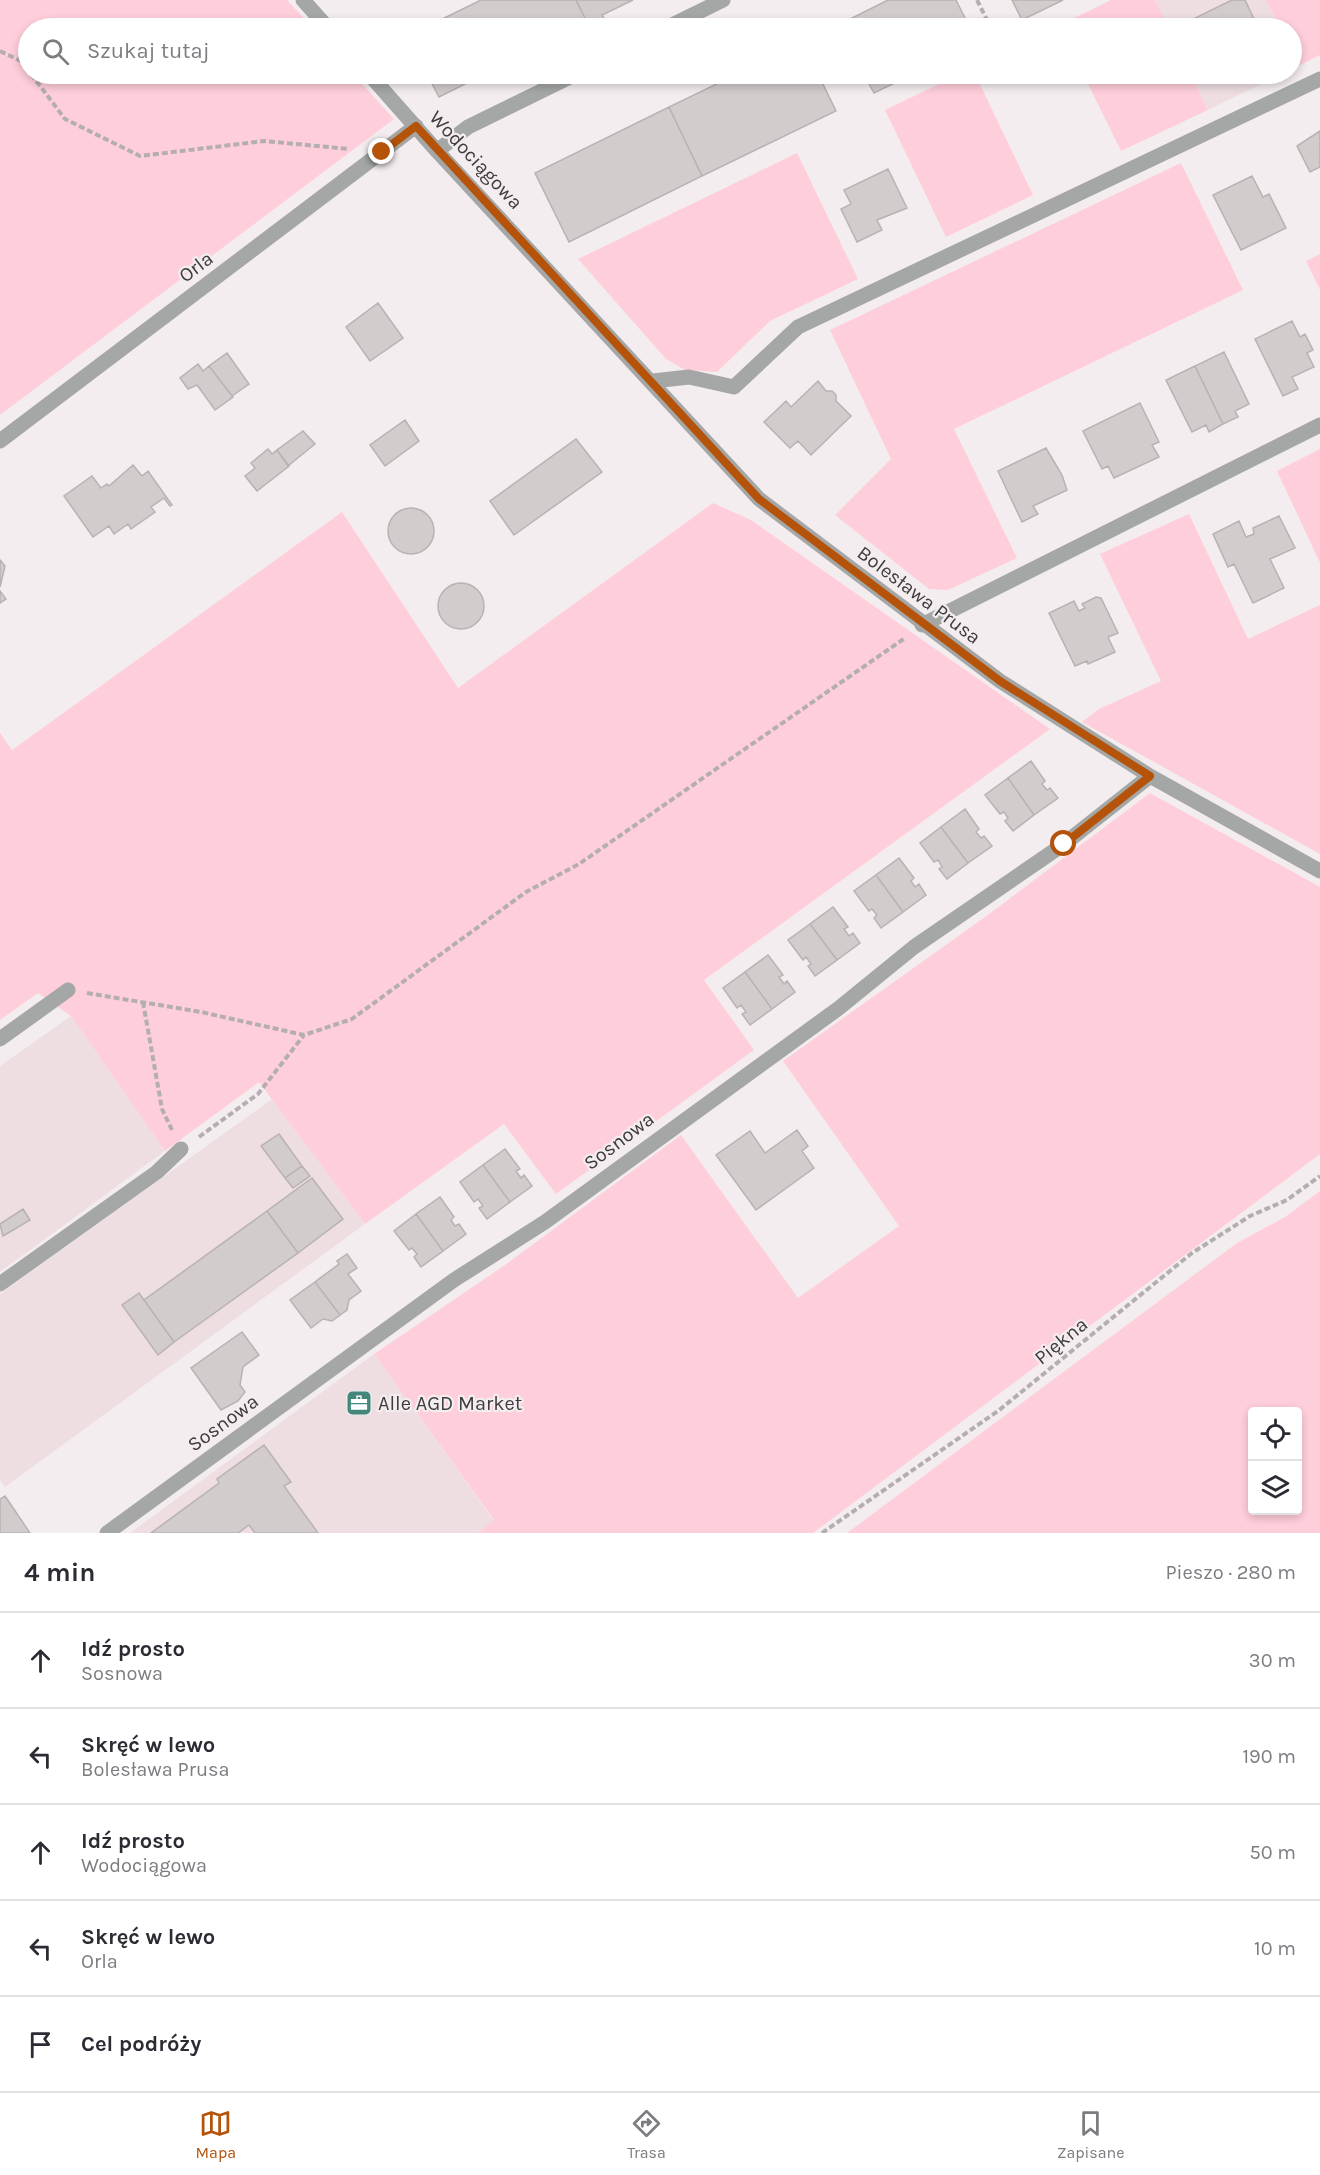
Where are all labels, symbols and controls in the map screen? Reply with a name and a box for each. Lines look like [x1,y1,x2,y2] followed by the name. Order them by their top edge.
[18,18,1302,84] search box
[39,35,72,68] icon: search
[87,38,210,64] text: Szukaj tutaj
[425,106,527,214] street label: Wodociągowa
[368,138,394,164] route end
[174,247,218,287] street label: Orla
[853,541,985,649] street label: Bolesława Prusa
[1050,830,1076,856] route start
[579,1107,659,1175] street label: Sosnowa
[1030,1313,1092,1369] street label: Piękna
[344,1388,374,1418] office icon: Alle AGD Market
[183,1390,263,1456] street label: Sosnowa
[378,1392,523,1415] place label: Alle AGD Market
[1248,1407,1302,1515] map controls
[1248,1407,1302,1461] button: locate
[1248,1461,1302,1515] button: layers
[24,1557,95,1588] text: 4 min
[1165,1561,1296,1584] text: Pieszo · 280 m
[81,1636,185,1662] text: Idź prosto
[24,1644,57,1677] icon: ahead
[1249,1649,1296,1672] text: 30 m
[81,1662,163,1685] text: Sosnowa
[81,1732,215,1758] text: Skręć w lewo
[24,1740,57,1773] icon: left
[1242,1745,1296,1768] text: 190 m
[81,1758,230,1781] text: Bolesława Prusa
[81,1828,185,1854] text: Idź prosto
[24,1836,57,1869] icon: ahead
[1249,1841,1296,1864] text: 50 m
[81,1854,207,1877] text: Wodociągowa
[81,1924,215,1950] text: Skręć w lewo
[24,1932,57,1965] icon: left
[1254,1937,1296,1960] text: 10 m
[81,1950,118,1973] text: Orla
[24,2028,57,2061] icon: arrive
[81,2031,201,2057] text: Cel podróży
[196,2107,236,2162] tab: Mapa
[627,2107,666,2162] tab: Trasa
[1057,2107,1124,2162] tab: Zapisane

